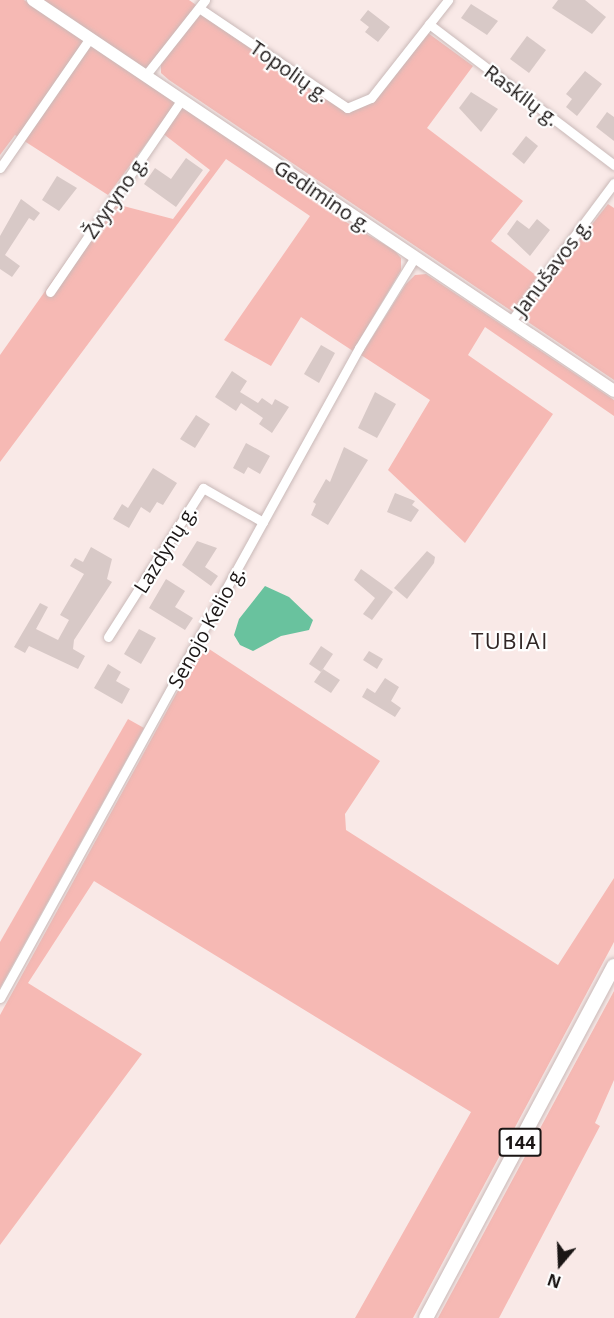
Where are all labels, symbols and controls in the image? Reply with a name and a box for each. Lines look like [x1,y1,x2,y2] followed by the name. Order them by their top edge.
[246,35,334,107] street label: Topolių g.
[480,59,564,131] street label: Raskilų g.
[78,151,152,243] street label: Žvyryno g.
[270,155,376,237] street label: Gedimino g.
[508,214,596,320] street label: Janušavos g.
[129,501,201,597] street label: Lazdynų g.
[163,562,249,692] street label: Senojo Kelio g.
[471,628,549,654] district label: TUBIAI
[498,1127,542,1157] road number: 144
[530,1234,590,1294] north arrow
[544,1269,564,1294] text: N

